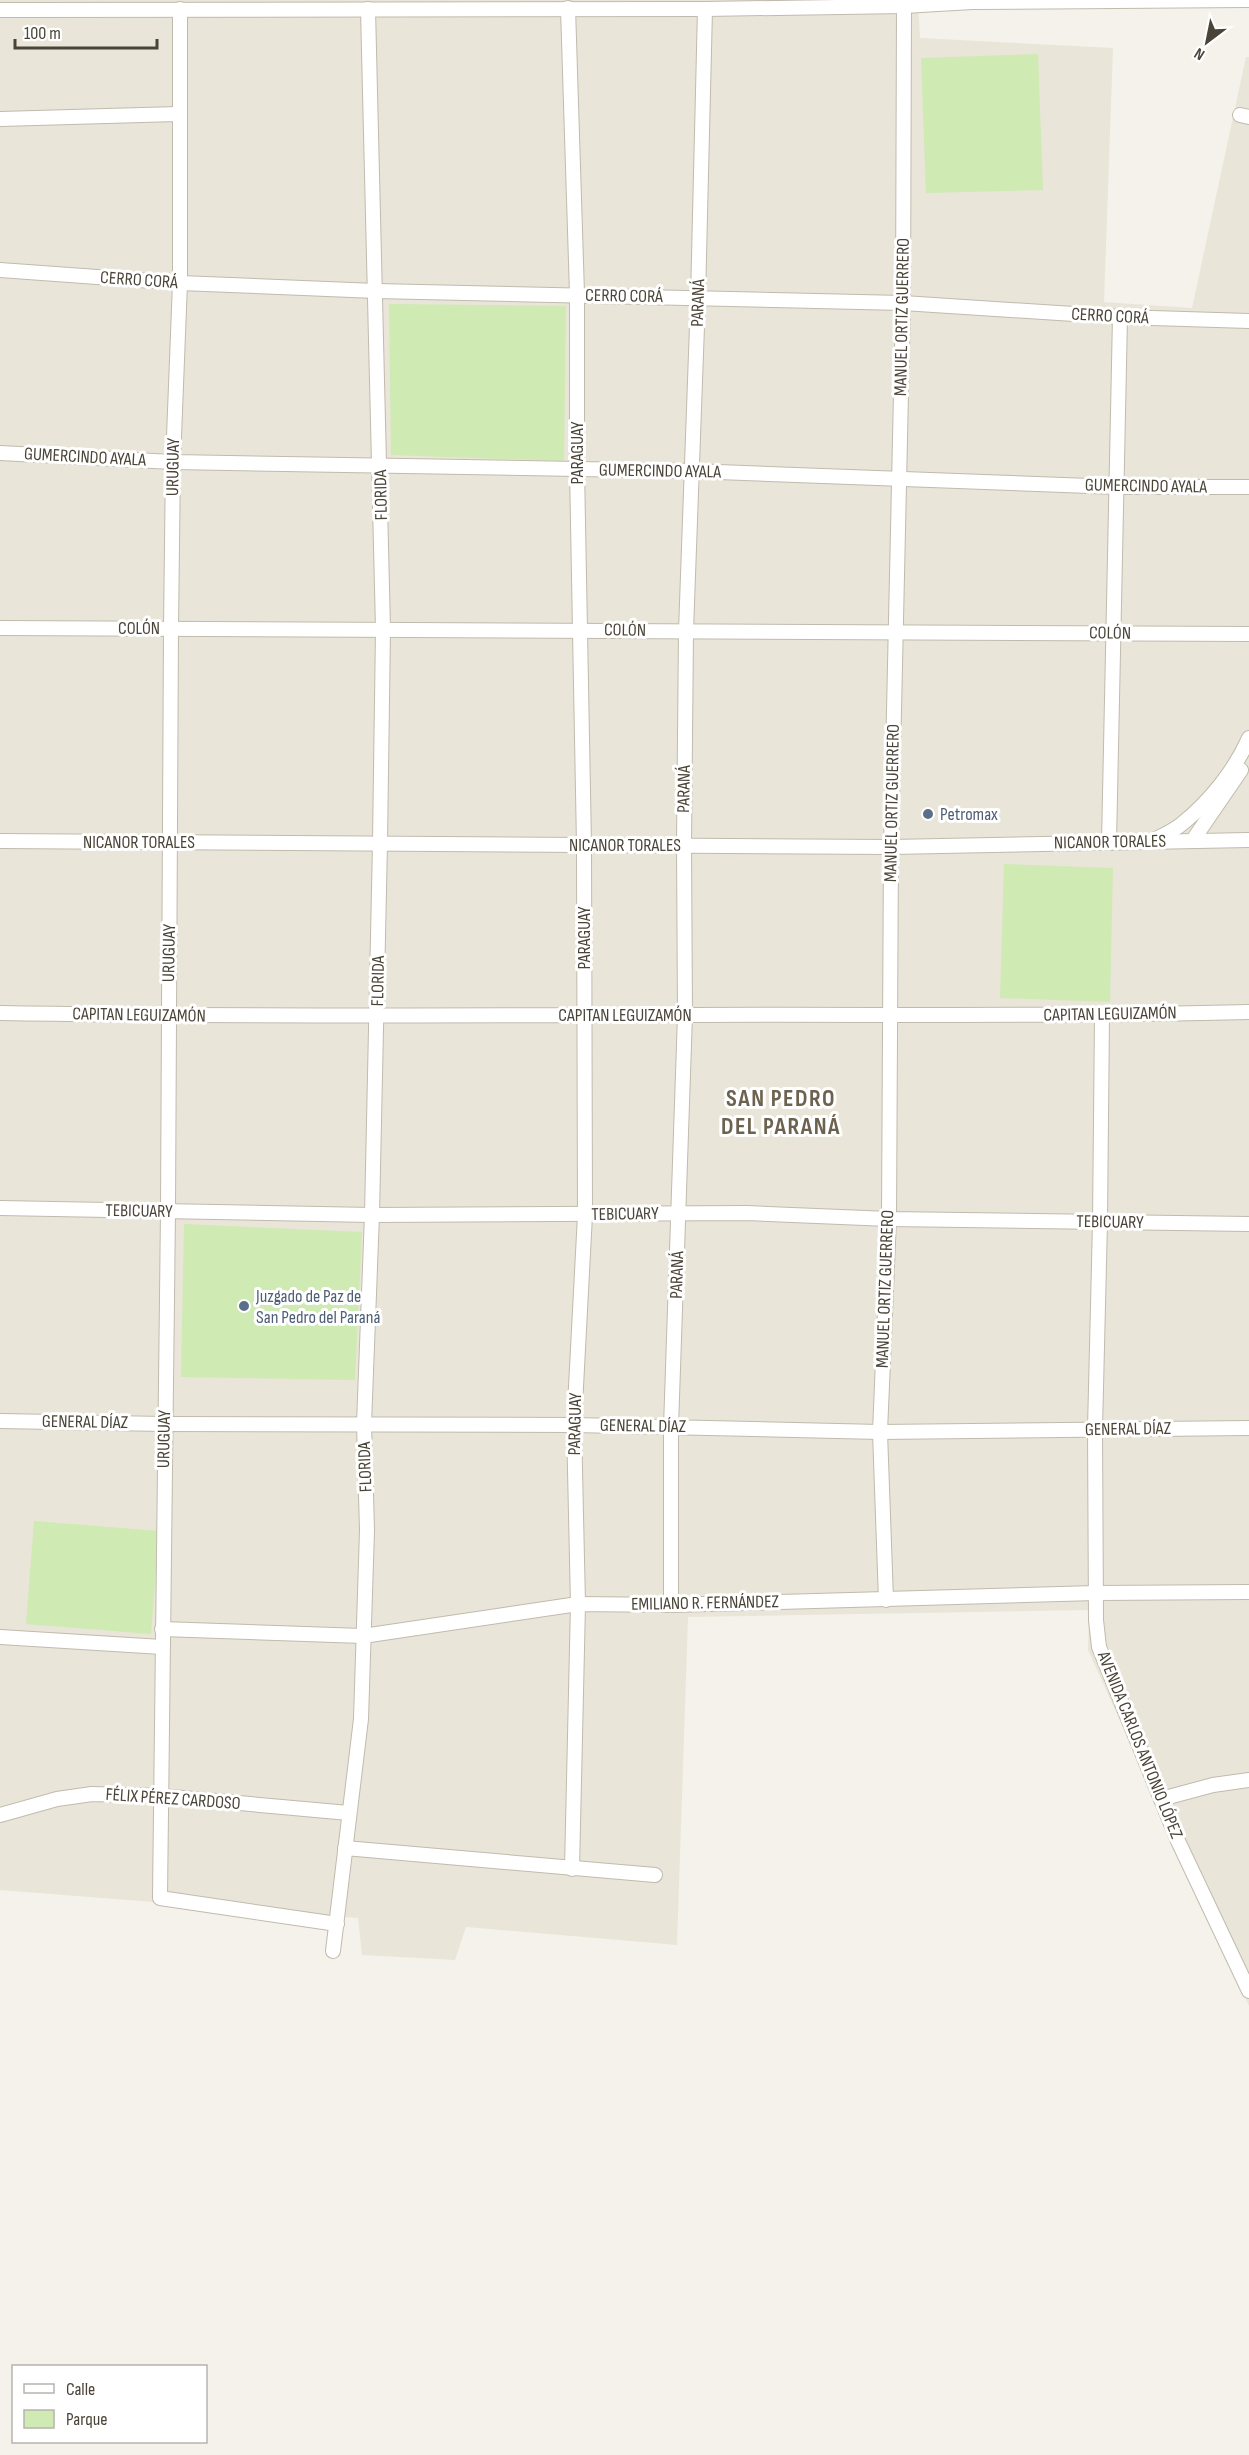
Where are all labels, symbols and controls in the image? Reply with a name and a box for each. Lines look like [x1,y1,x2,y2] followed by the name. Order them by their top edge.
[15,12,158,50] scale bar
[1177,12,1237,72] north arrow
[24,23,61,44] text: 100 m
[1191,43,1209,64] text: N
[890,238,914,396] street label: MANUEL ORTIZ GUERRERO
[99,267,179,293] street label: CERRO CORÁ
[687,279,709,327] street label: PARANÁ
[585,285,663,307] street label: CERRO CORÁ
[1071,303,1150,329] street label: CERRO CORÁ
[567,421,588,484] street label: PARAGUAY
[162,437,184,496] street label: URUGUAY
[23,443,147,471] street label: GUMERCINDO AYALA
[599,459,722,483] street label: GUMERCINDO AYALA
[370,469,392,520] street label: FLORIDA
[1085,474,1208,498] street label: GUMERCINDO AYALA
[118,618,160,639] street label: COLÓN
[604,619,646,641] street label: COLÓN
[1089,622,1131,644] street label: COLÓN
[880,724,904,882] street label: MANUEL ORTIZ GUERRERO
[673,765,695,813] street label: PARANÁ
[940,804,998,825] place label: Petromax
[921,807,935,821] marker: Petromax
[1054,831,1166,853] street label: NICANOR TORALES
[83,832,195,853] street label: NICANOR TORALES
[569,835,681,856] street label: NICANOR TORALES
[574,906,595,969] street label: PARAGUAY
[158,923,180,982] street label: URUGUAY
[367,955,389,1006] street label: FLORIDA
[1043,1002,1177,1026] street label: CAPITAN LEGUIZAMÓN
[72,1003,206,1027] street label: CAPITAN LEGUIZAMÓN
[558,1005,692,1026] street label: CAPITAN LEGUIZAMÓN
[721,1084,841,1141] district label: SAN PEDRO DEL PARANÁ
[105,1200,173,1222] street label: TEBICUARY
[591,1203,659,1225] street label: TEBICUARY
[872,1210,898,1368] street label: MANUEL ORTIZ GUERRERO
[1076,1211,1144,1233] street label: TEBICUARY
[666,1251,688,1299] street label: PARANÁ
[255,1286,381,1328] place label: Juzgado de Paz de San Pedro del Paraná
[237,1299,251,1313] marker: Juzgado de Paz de San Pedro del Paraná
[564,1392,586,1456] street label: PARAGUAY
[153,1409,175,1468] street label: URUGUAY
[42,1411,129,1433] street label: GENERAL DÍAZ
[600,1415,687,1437] street label: GENERAL DÍAZ
[1085,1418,1172,1440] street label: GENERAL DÍAZ
[354,1441,376,1493] street label: FLORIDA
[631,1591,780,1615] street label: EMILIANO R. FERNÁNDEZ
[1092,1647,1187,1842] street label: AVENIDA CARLOS ANTONIO LÓPEZ
[105,1784,241,1814] street label: FÉLIX PÉREZ CARDOSO
[12,2365,207,2443] legend
[66,2379,95,2400] text: Calle
[66,2409,107,2430] text: Parque

